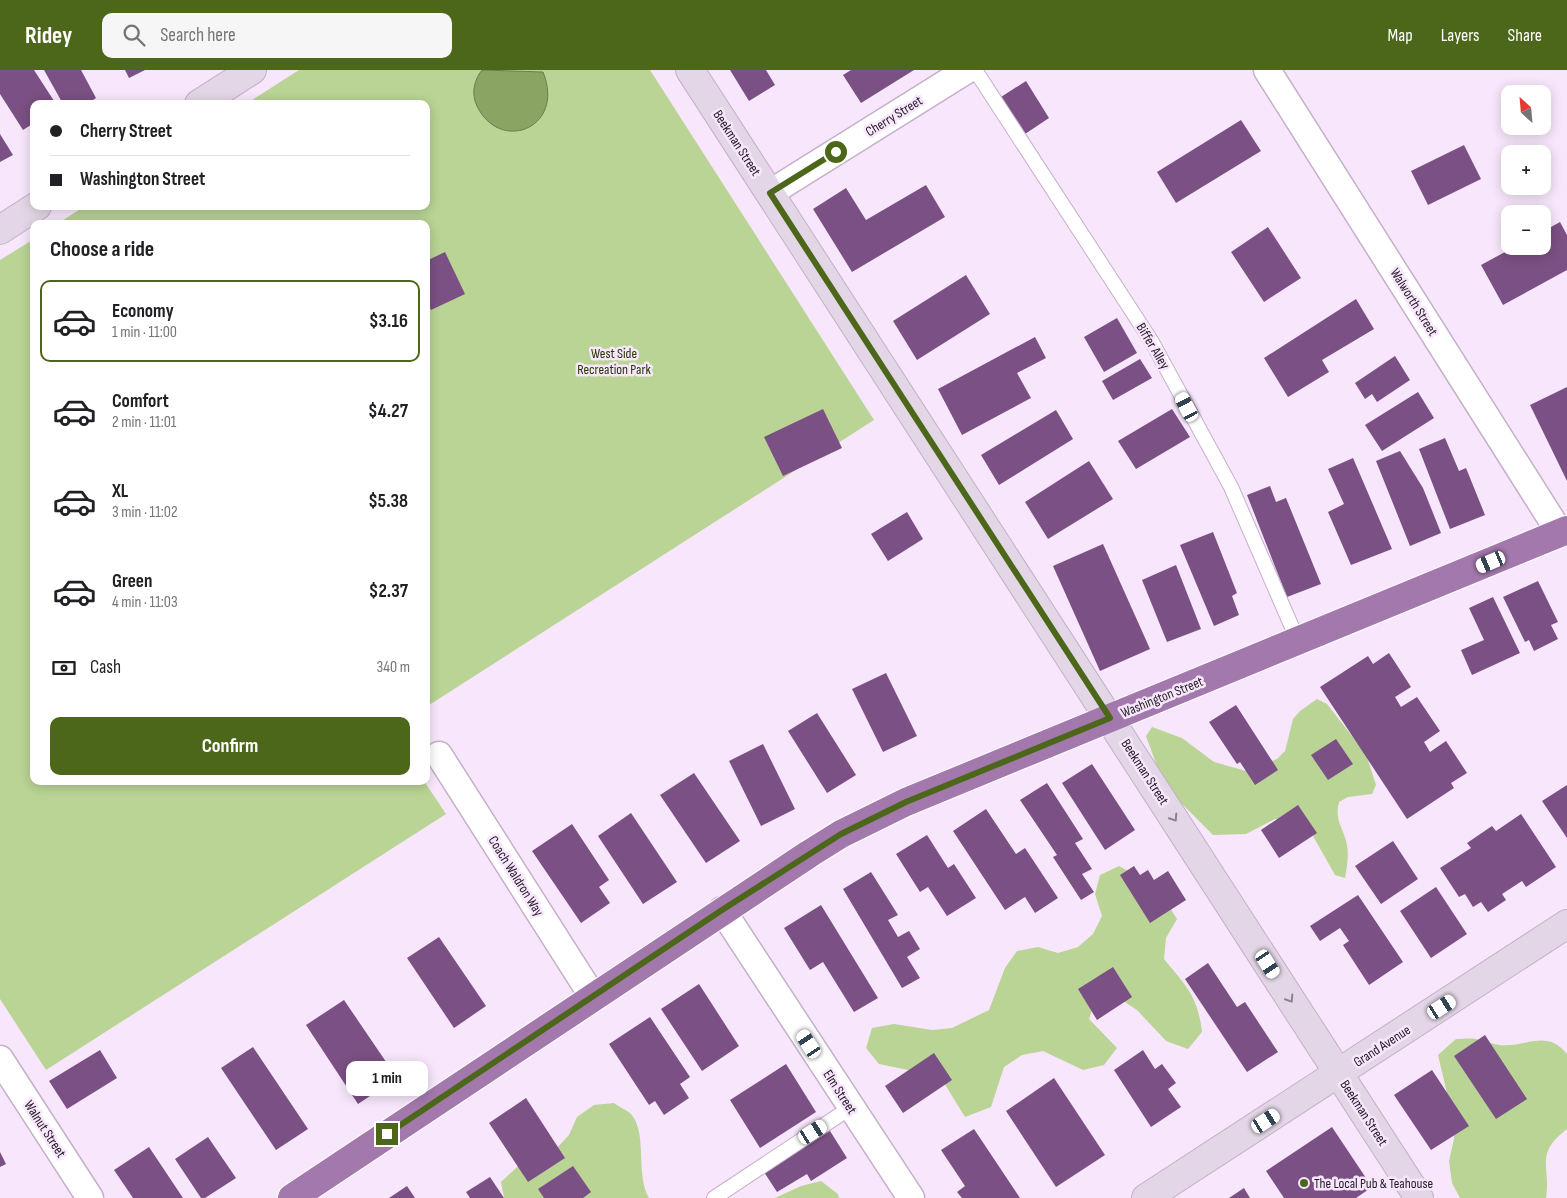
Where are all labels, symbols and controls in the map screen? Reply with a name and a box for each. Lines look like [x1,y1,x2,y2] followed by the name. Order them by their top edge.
[102,13,452,58] search box
[25,21,72,50] text: Ridey
[120,21,148,49] icon: search
[160,24,236,47] text: Search here
[1388,25,1413,46] text: Map
[1441,25,1480,46] text: Layers
[1508,25,1542,46] text: Share
[1501,85,1551,135] north arrow
[1501,85,1551,255] map controls
[862,92,926,140] street label: Cherry Street
[709,107,765,179] street label: Beekman Street
[80,120,172,143] text: Cherry Street
[825,141,847,163] route start
[1501,145,1551,195] button: +
[80,168,205,191] text: Washington Street
[1501,205,1551,255] button: −
[50,236,154,263] text: Choose a ride
[1387,265,1441,339] street label: Walworth Street
[52,299,97,344] icon: car
[112,300,174,323] text: Economy
[369,310,408,333] text: $3.16
[1133,320,1174,373] street label: Biffer Alley
[112,323,177,342] text: 1 min · 11:00
[577,345,651,378] park label: West Side Recreation Park
[52,389,97,434] icon: car
[112,390,169,413] text: Comfort
[1173,390,1200,424] car
[368,400,408,423] text: $4.27
[112,413,176,432] text: 2 min · 11:01
[52,479,97,524] icon: car
[112,480,128,503] text: XL
[368,490,408,513] text: $5.38
[112,503,178,522] text: 3 min · 11:02
[1474,549,1507,575] car
[52,569,97,614] icon: car
[112,570,152,593] text: Green
[369,580,408,603] text: $2.37
[112,593,178,612] text: 4 min · 11:03
[50,654,78,682] icon: cash
[90,656,121,679] text: Cash
[377,658,410,677] text: 340 m
[1118,673,1206,721] street label: Washington Street
[50,717,410,775] button: Confirm
[1117,736,1173,808] street label: Beekman Street
[1168,813,1178,822] one-way arrow
[485,833,548,920] street label: Coach Waldron Way
[1253,947,1282,981] car
[1425,993,1458,1021] car
[1284,994,1294,1003] one-way arrow
[1350,1021,1414,1071] street label: Grand Avenue
[794,1027,823,1061] car
[346,1062,428,1096] callout: 1 min
[819,1067,861,1117] street label: Elm Street
[372,1069,402,1088] text: 1 min
[1336,1077,1392,1149] street label: Beekman Street
[20,1097,70,1161] street label: Walnut Street
[1249,1107,1282,1135] car
[796,1118,829,1146] car
[376,1123,398,1145] route end
[1314,1175,1433,1192] place label: The Local Pub & Teahouse
[1298,1177,1310,1189] marker: The Local Pub & Teahouse

